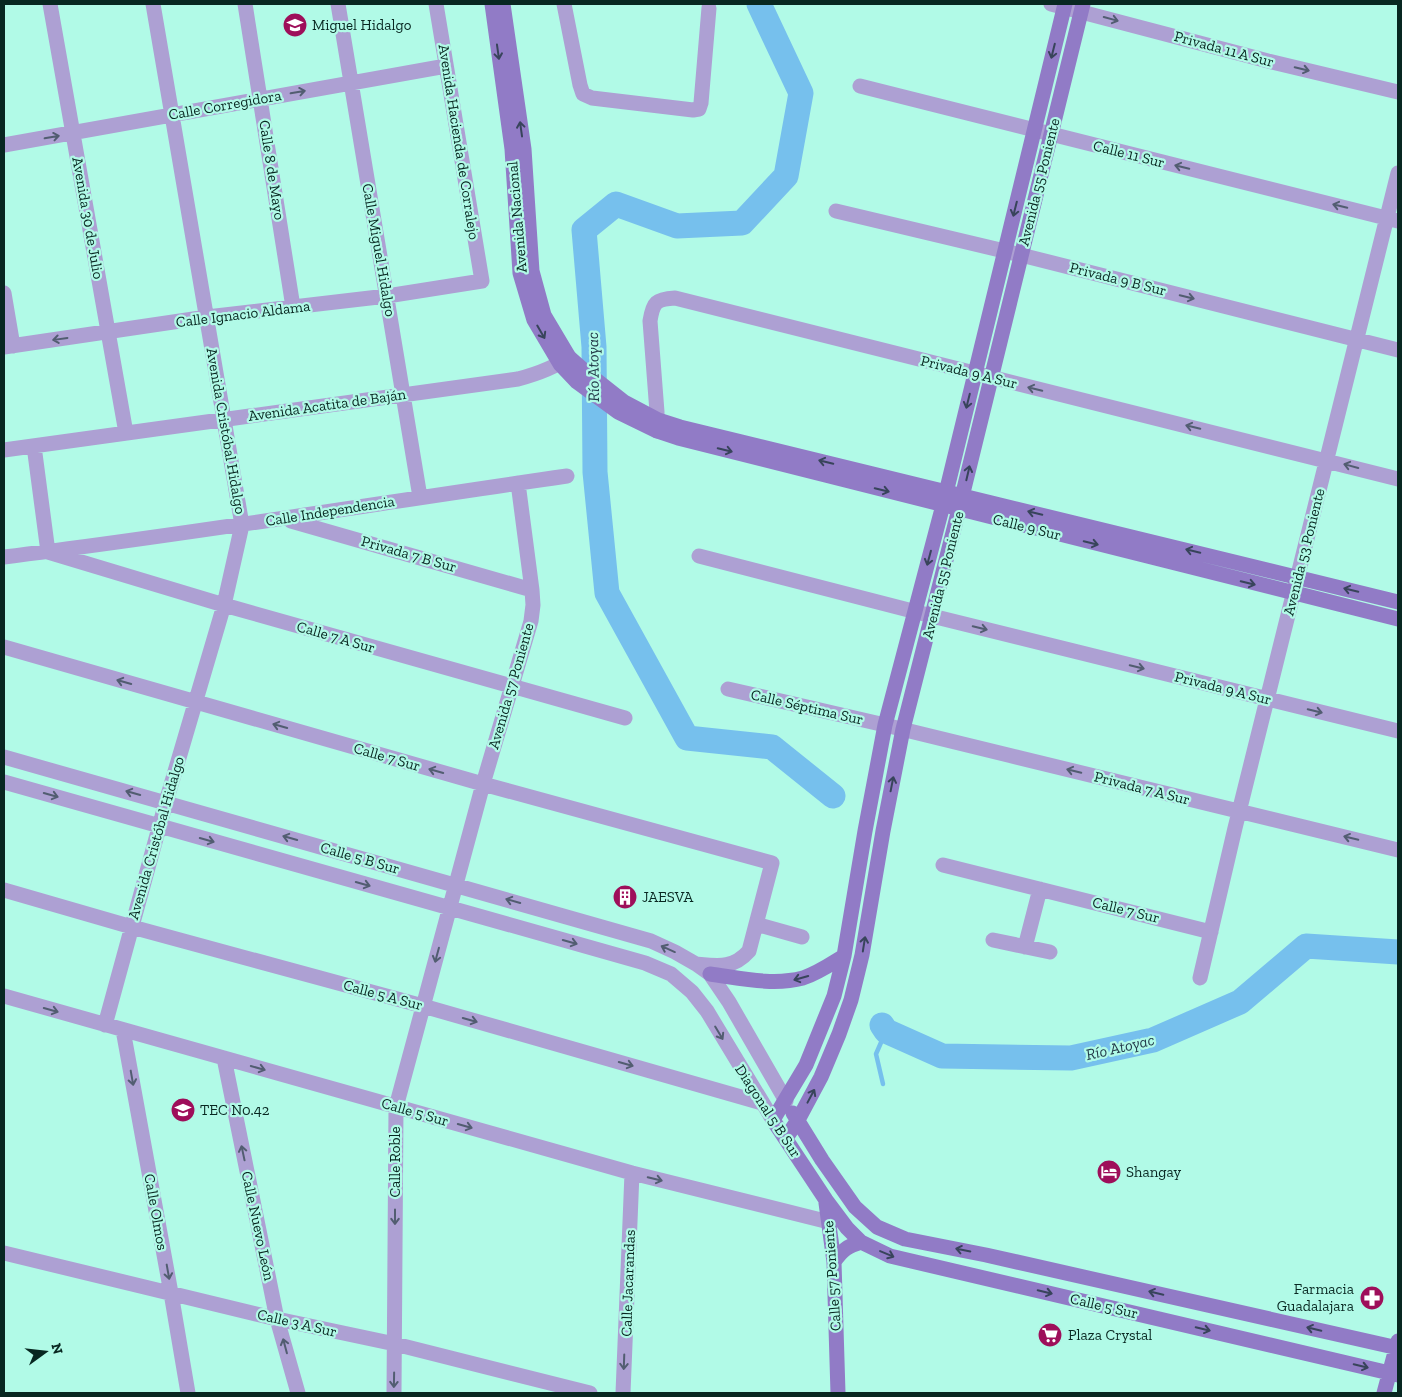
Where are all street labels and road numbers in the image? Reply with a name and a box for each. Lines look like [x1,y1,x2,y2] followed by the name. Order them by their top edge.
[1172,27,1276,71] street label: Privada 11 A Sur
[435,43,483,241] street label: Avenida Hacienda de Corralejo
[167,86,283,124] street label: Calle Corregidora
[1014,116,1064,248] street label: Avenida 55 Poniente
[255,119,289,221] street label: Calle 8 de Mayo
[1091,136,1167,172] street label: Calle 11 Sur
[68,155,108,281] street label: Avenida 30 de Julio
[503,161,531,273] street label: Avenida Nacional
[358,182,400,318] street label: Calle Miguel Hidalgo
[1068,258,1168,300] street label: Privada 9 B Sur
[175,297,311,331] street label: Calle Ignacio Aldama
[202,346,250,516] street label: Avenida Cristóbal Hidalgo
[919,351,1019,393] street label: Privada 9 A Sur
[247,385,407,425] street label: Avenida Acatita de Baján
[1279,486,1329,618] street label: Avenida 53 Poniente
[264,492,396,530] street label: Calle Independencia
[918,509,968,641] street label: Avenida 55 Poniente
[991,510,1063,544] street label: Calle 9 Sur
[359,532,459,576] street label: Privada 7 B Sur
[295,617,377,657] street label: Calle 7 A Sur
[484,621,538,751] street label: Avenida 57 Poniente
[1173,667,1273,709] street label: Privada 9 A Sur
[749,685,865,729] street label: Calle Séptima Sur
[352,739,422,775] street label: Calle 7 Sur
[124,754,188,922] street label: Avenida Cristóbal Hidalgo
[1092,767,1192,809] street label: Privada 7 A Sur
[318,838,402,878] street label: Calle 5 B Sur
[1091,893,1161,927] street label: Calle 7 Sur
[341,976,425,1014] street label: Calle 5 A Sur
[731,1061,805,1161] street label: Diagonal 5 B Sur
[379,1094,451,1130] street label: Calle 5 Sur
[386,1126,404,1198] street label: Calle Roble
[238,1170,278,1283] street label: Calle Nuevo León
[140,1172,172,1252] street label: Calle Olmos
[819,1220,845,1332] street label: Calle 57 Poniente
[617,1229,639,1337] street label: Calle Jacarandas
[1068,1289,1140,1323] street label: Calle 5 Sur
[256,1305,338,1341] street label: Calle 3 A Sur

